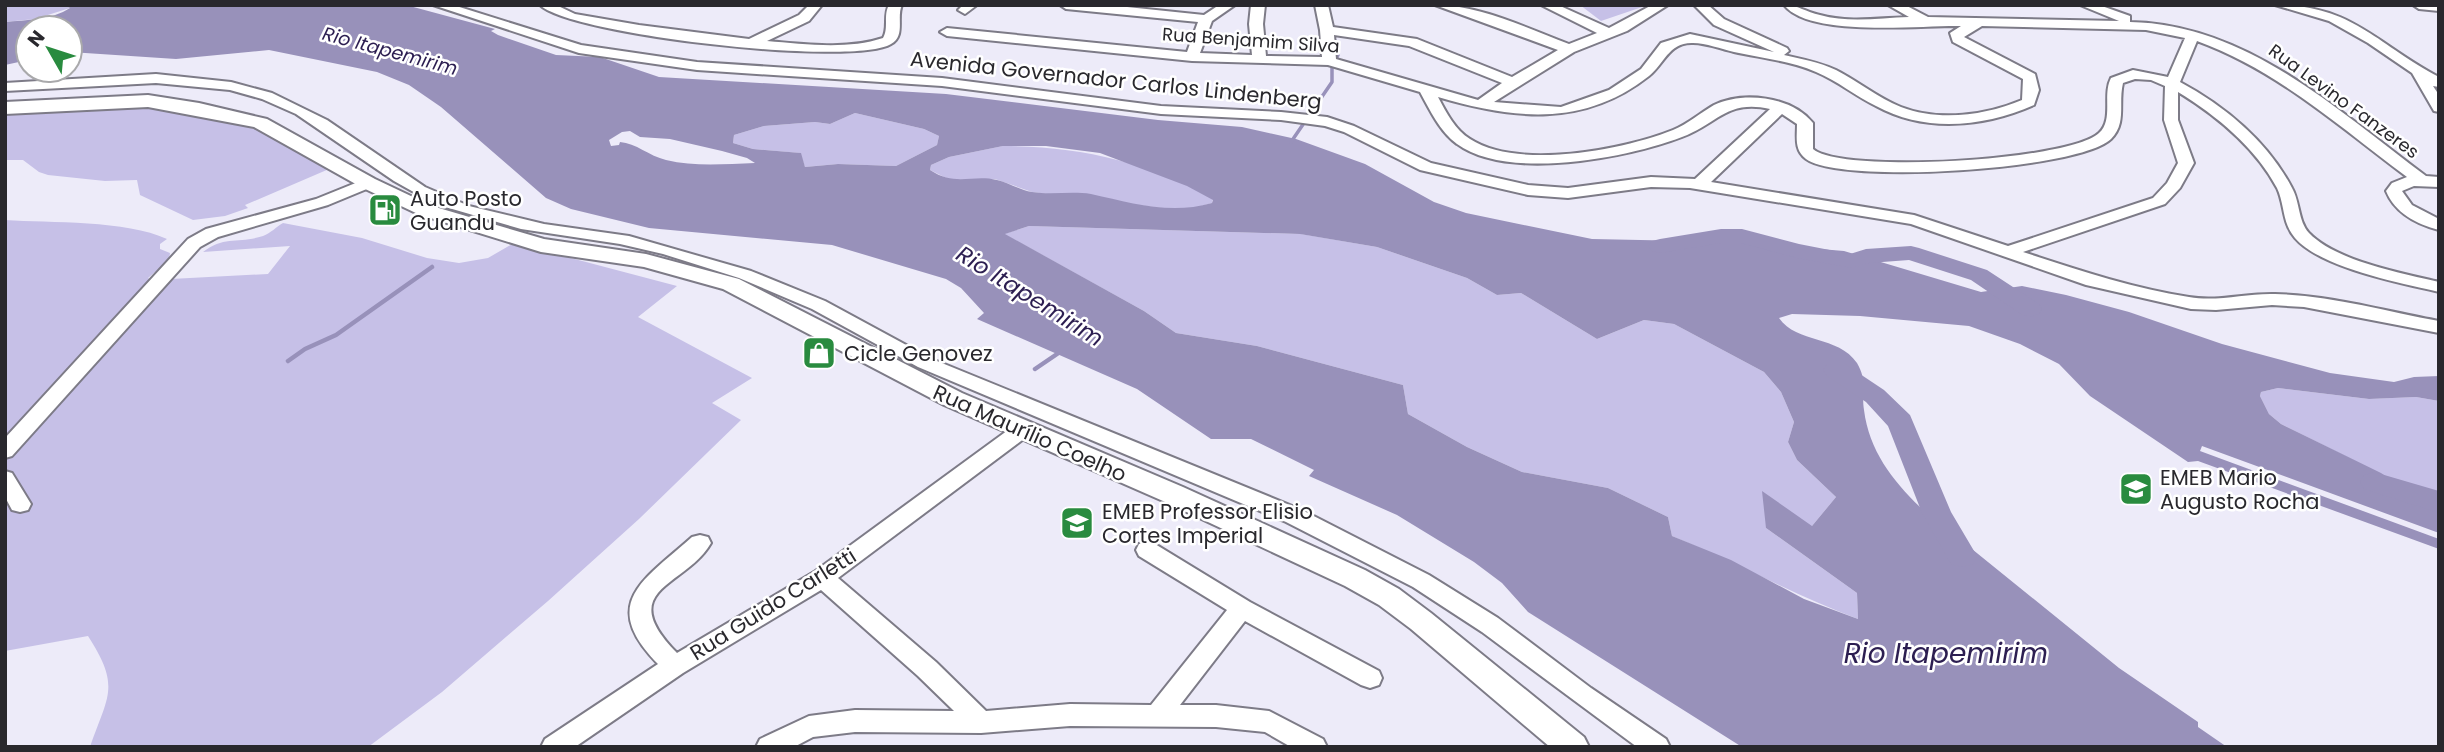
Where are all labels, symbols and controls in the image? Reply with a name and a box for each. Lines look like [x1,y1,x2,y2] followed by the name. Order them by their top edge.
[14,14,84,84] north arrow
[320,20,460,82] water label: Rio Itapemirim
[1161,21,1341,59] street label: Rua Benjamim Silva
[21,25,51,53] text: N
[2264,38,2424,164] street label: Rua Levino Fanzeres
[909,44,1323,116] street label: Avenida Governador Carlos Lindenberg
[410,184,522,237] place label: Auto Posto Guandu
[366,191,404,229] fuel station icon: Auto Posto Guandu
[950,238,1110,354] water label: Rio Itapemirim
[800,334,838,372] shop icon: Cicle Genovez
[844,339,993,368] place label: Cicle Genovez
[929,377,1131,489] street label: Rua Maurílio Coelho
[2160,463,2319,516] place label: EMEB Mario Augusto Rocha
[2117,470,2155,508] school or university icon: EMEB Mario Augusto Rocha
[1102,497,1313,550] place label: EMEB Professor Elisio Cortes Imperial
[1058,504,1096,542] school or university icon: EMEB Professor Elisio Cortes Imperial
[684,541,862,667] street label: Rua Guido Carletti
[1844,634,2048,673] water label: Rio Itapemirim

